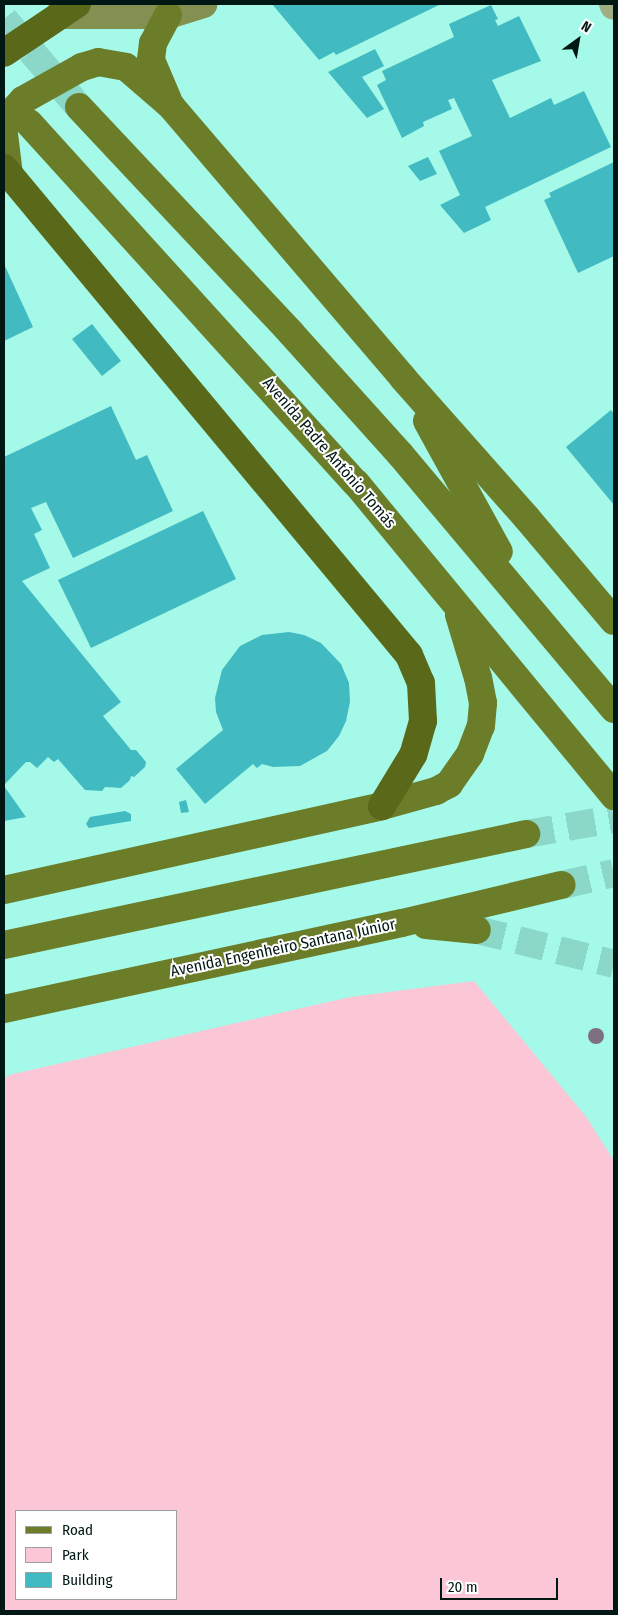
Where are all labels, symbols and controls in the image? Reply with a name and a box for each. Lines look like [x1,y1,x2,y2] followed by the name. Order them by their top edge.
[553,15,603,65] north arrow
[578,17,594,36] text: N
[258,374,400,532] street label: Avenida Padre Antônio Tomás
[169,915,397,981] street label: Avenida Engenheiro Santana Júnior
[15,1510,178,1600] legend
[62,1521,93,1539] text: Road
[62,1546,89,1564] text: Park
[443,1568,560,1600] scale bar
[62,1571,113,1589] text: Building
[448,1578,478,1596] text: 20 m

